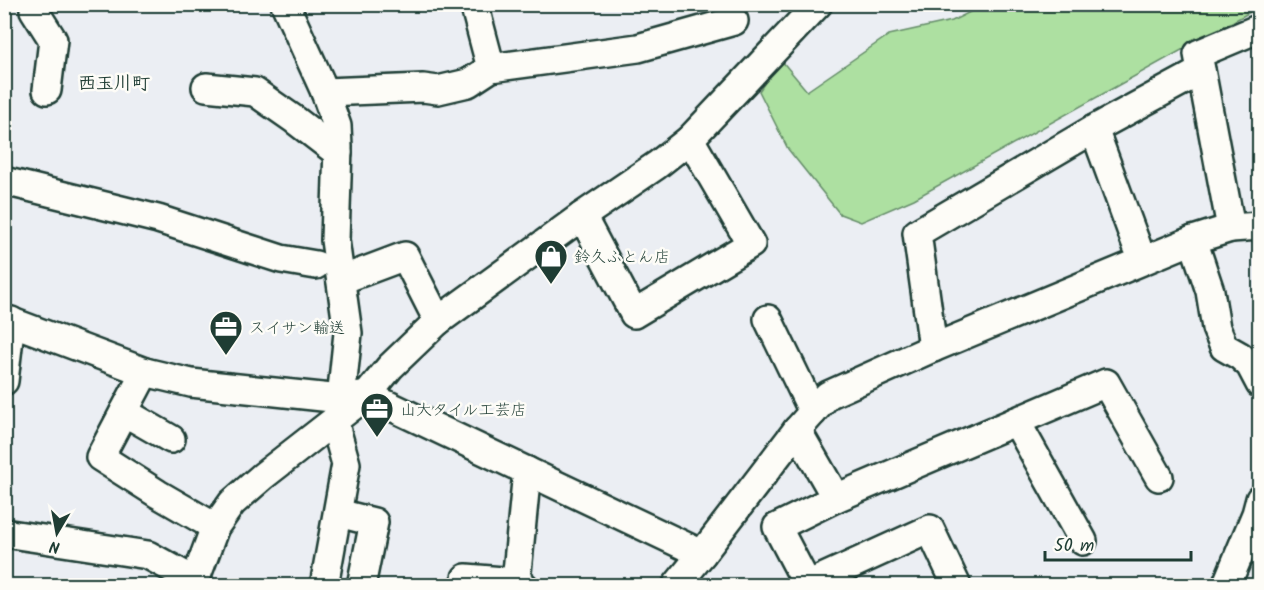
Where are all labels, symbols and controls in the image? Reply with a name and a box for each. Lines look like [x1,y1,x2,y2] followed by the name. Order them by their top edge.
[78,70,150,99] district label: 西玉川町
[533,238,569,285] shop icon: 鈴久ふとん店
[574,245,670,270] place label: 鈴久ふとん店
[208,309,244,356] office icon: スイサン輸送
[249,316,345,341] place label: スイサン輸送
[359,391,395,438] office icon: 山大タイル工芸店
[400,398,526,423] place label: 山大タイル工芸店
[27,503,87,563] north arrow
[1045,524,1190,562] scale bar
[1054,532,1094,561] text: 50 m
[48,533,62,559] text: N

